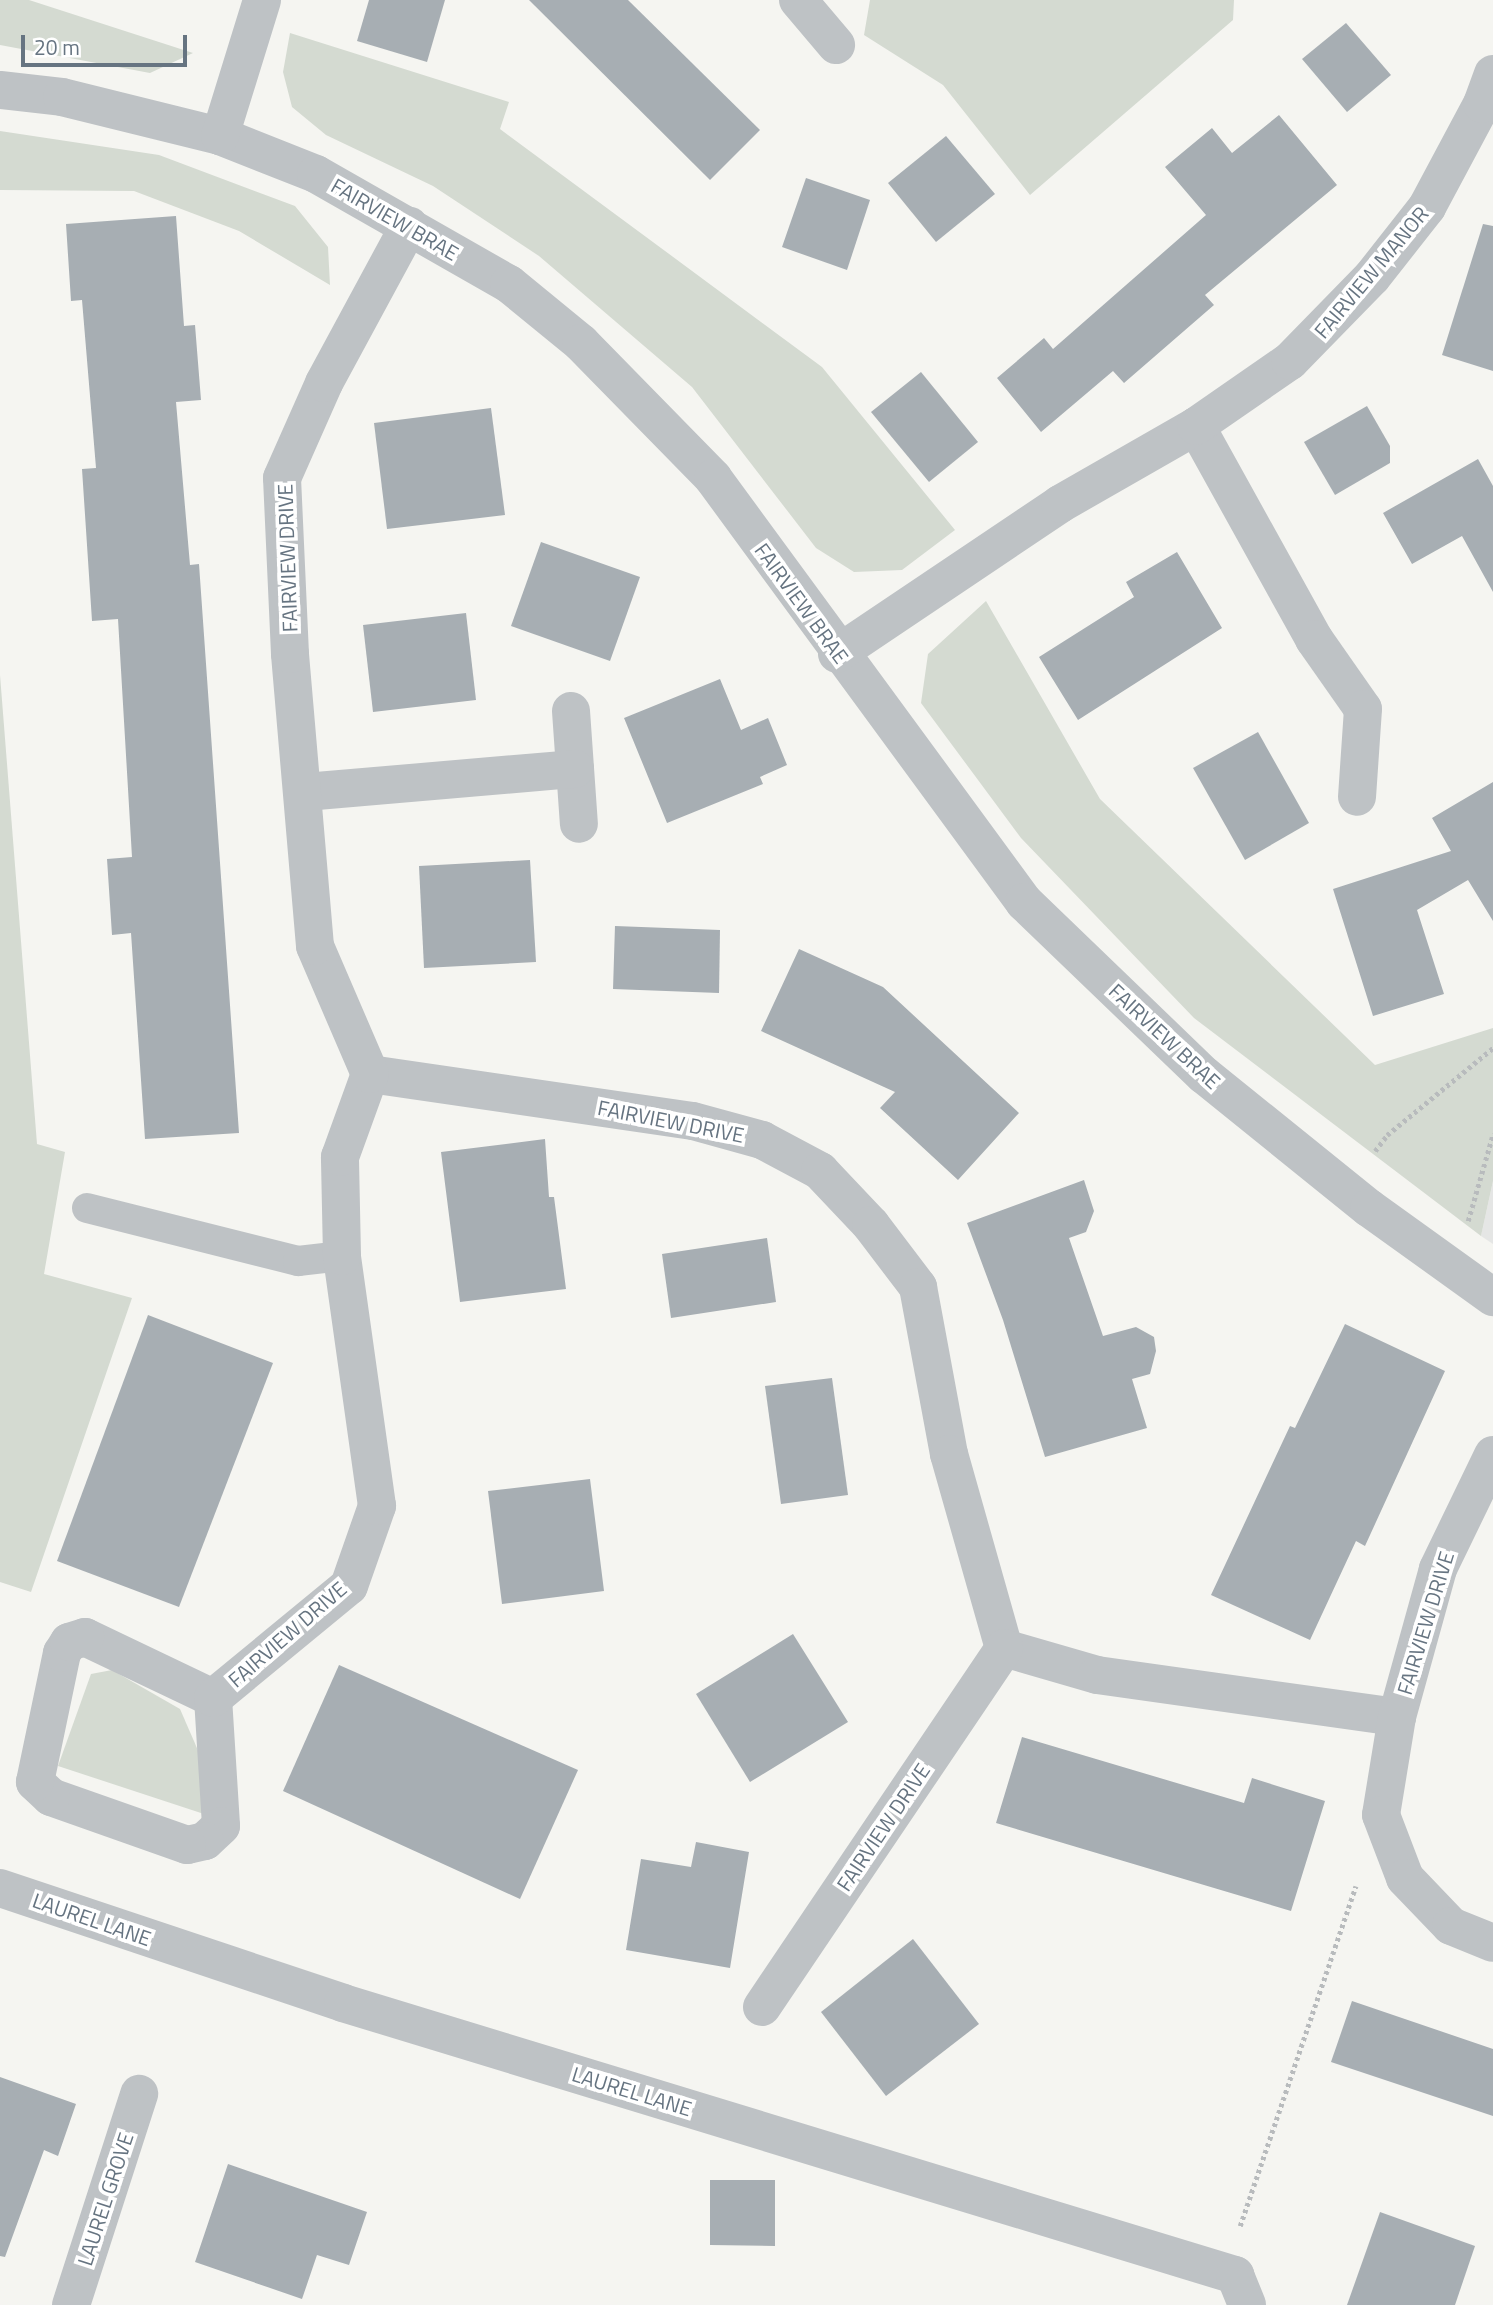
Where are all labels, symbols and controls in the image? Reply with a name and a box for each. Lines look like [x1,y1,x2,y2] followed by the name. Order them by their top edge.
[24,21,191,65] scale bar
[34,31,80,63] text: 20 m
[327,172,463,266] street label: FAIRVIEW BRAE
[1309,201,1433,343] street label: FAIRVIEW MANOR
[272,483,302,633] street label: FAIRVIEW DRIVE
[750,538,854,668] street label: FAIRVIEW BRAE
[1104,978,1226,1094] street label: FAIRVIEW BRAE
[596,1094,746,1148] street label: FAIRVIEW DRIVE
[1391,1548,1459,1698] street label: FAIRVIEW DRIVE
[223,1576,351,1692] street label: FAIRVIEW DRIVE
[831,1758,935,1896] street label: FAIRVIEW DRIVE
[29,1887,155,1951] street label: LAUREL LANE
[569,2061,695,2121] street label: LAUREL LANE
[72,2129,138,2269] street label: LAUREL GROVE

